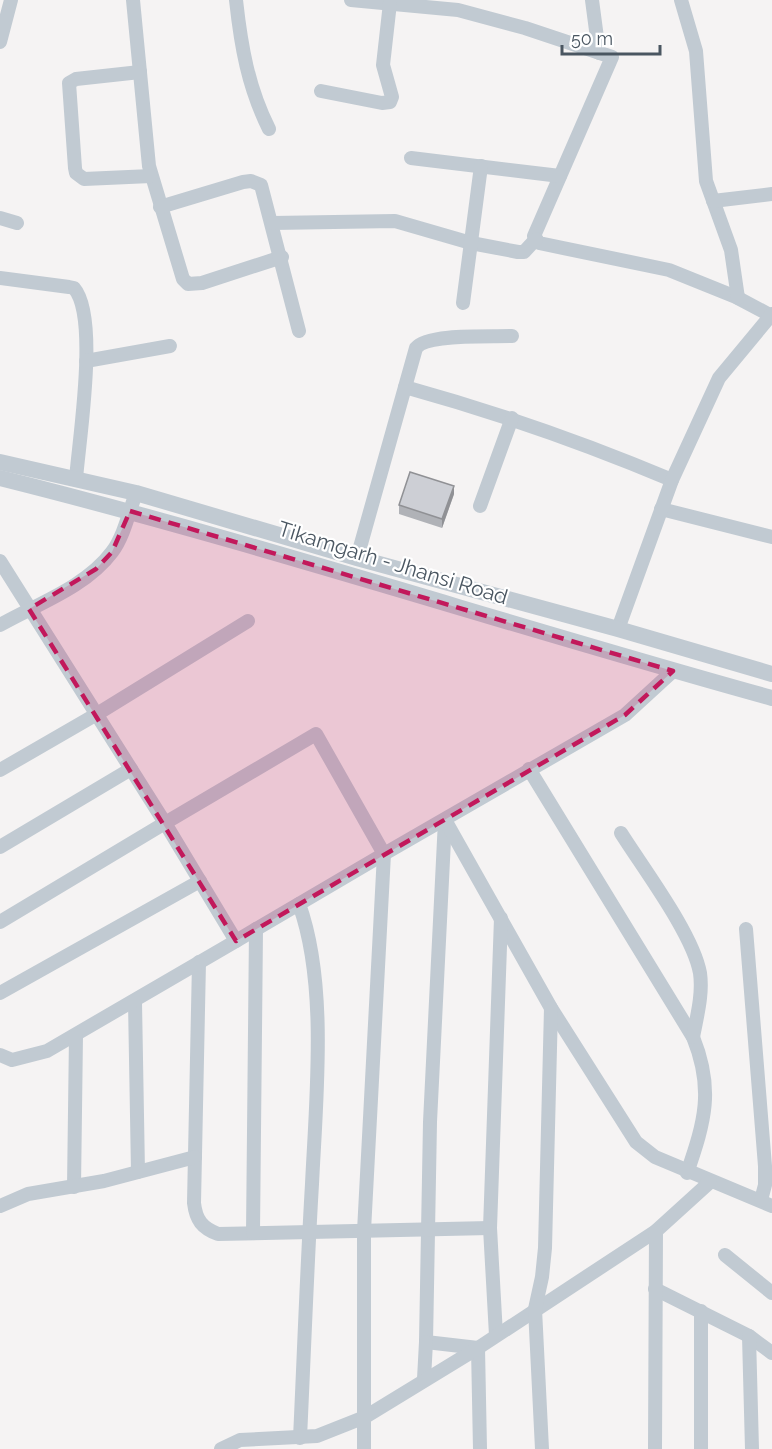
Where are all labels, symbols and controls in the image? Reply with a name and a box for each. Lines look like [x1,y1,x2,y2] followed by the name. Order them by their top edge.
[562,18,660,56] scale bar
[571,28,613,49] text: 50 m
[275,516,511,609] street label: Tikamgarh - Jhansi Road

